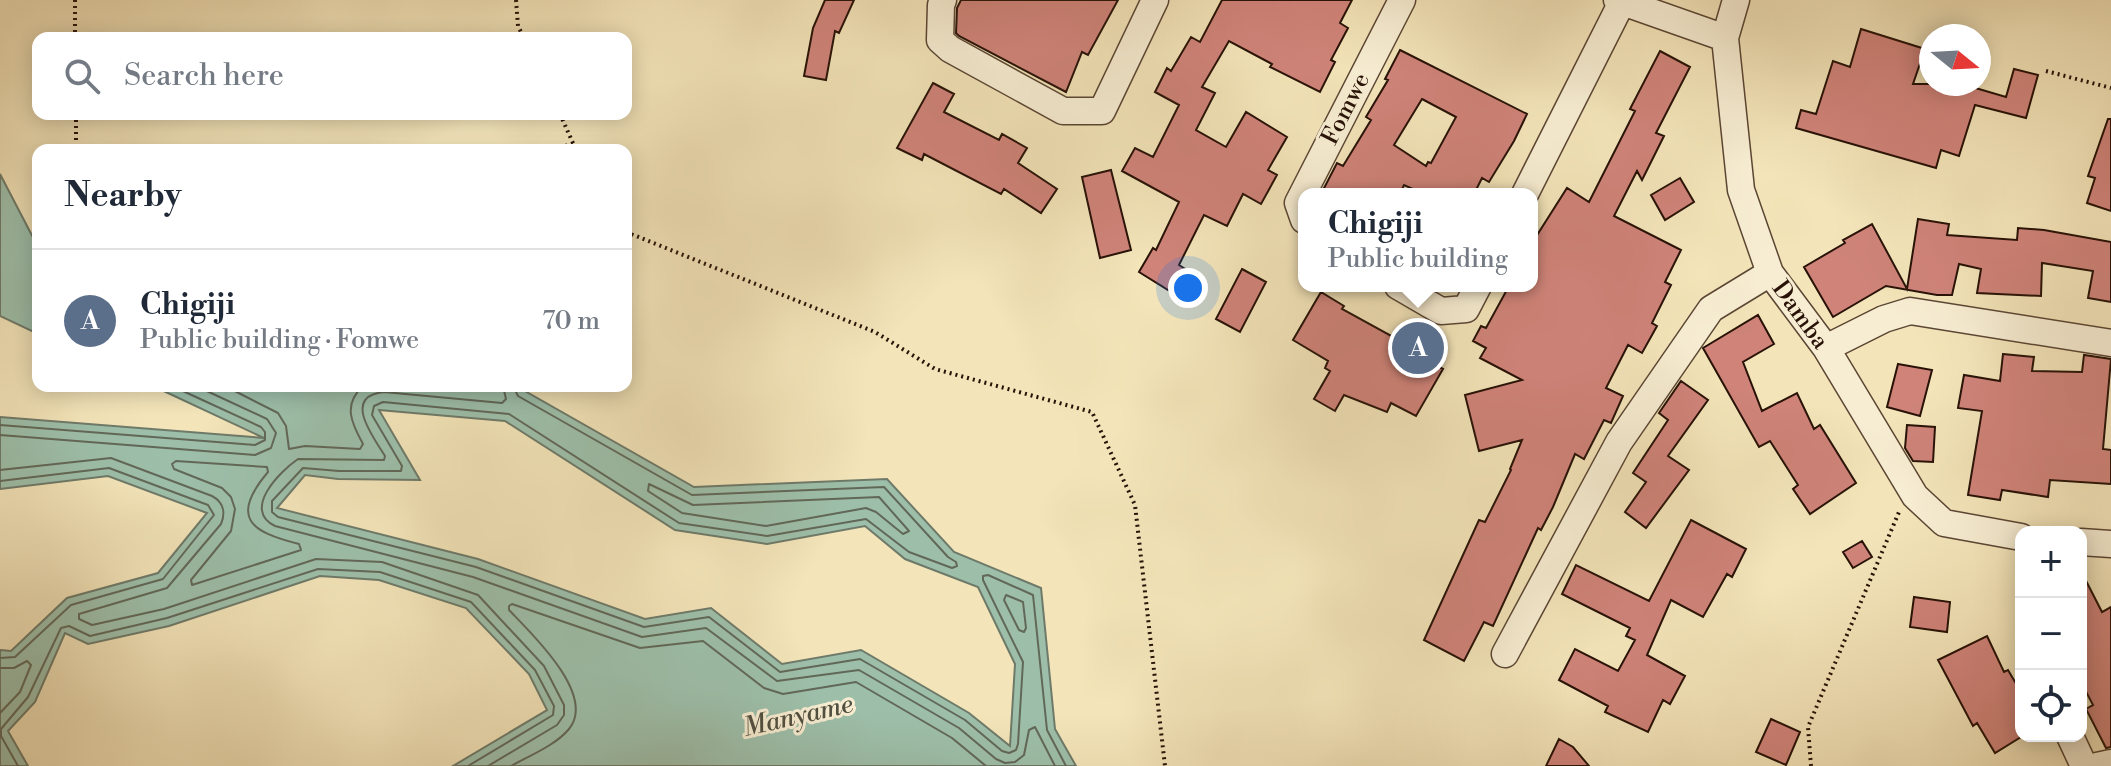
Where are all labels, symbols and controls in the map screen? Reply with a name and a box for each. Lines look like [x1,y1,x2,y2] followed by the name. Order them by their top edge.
[1919,24,1991,96] north arrow
[32,32,632,120] search box
[60,54,104,98] icon: search
[124,57,284,95] text: Search here
[1315,68,1377,150] street label: Fomwe
[64,175,182,217] text: Nearby
[1298,188,1538,292] popup
[1328,205,1423,243] text: Chigiji
[1328,243,1508,275] text: Public building
[1168,268,1208,308] your location
[1765,275,1835,356] street label: Damba
[140,286,235,324] text: Chigiji
[81,305,99,337] text: A
[542,305,600,337] text: 70 m
[1392,318,1444,378] pin: A
[140,324,419,356] text: Public building · Fomwe
[2015,526,2087,742] map controls
[2015,526,2087,598] button: +
[2015,598,2087,670] button: −
[2015,670,2087,742] button: locate
[740,688,856,744] water label: Manyame

